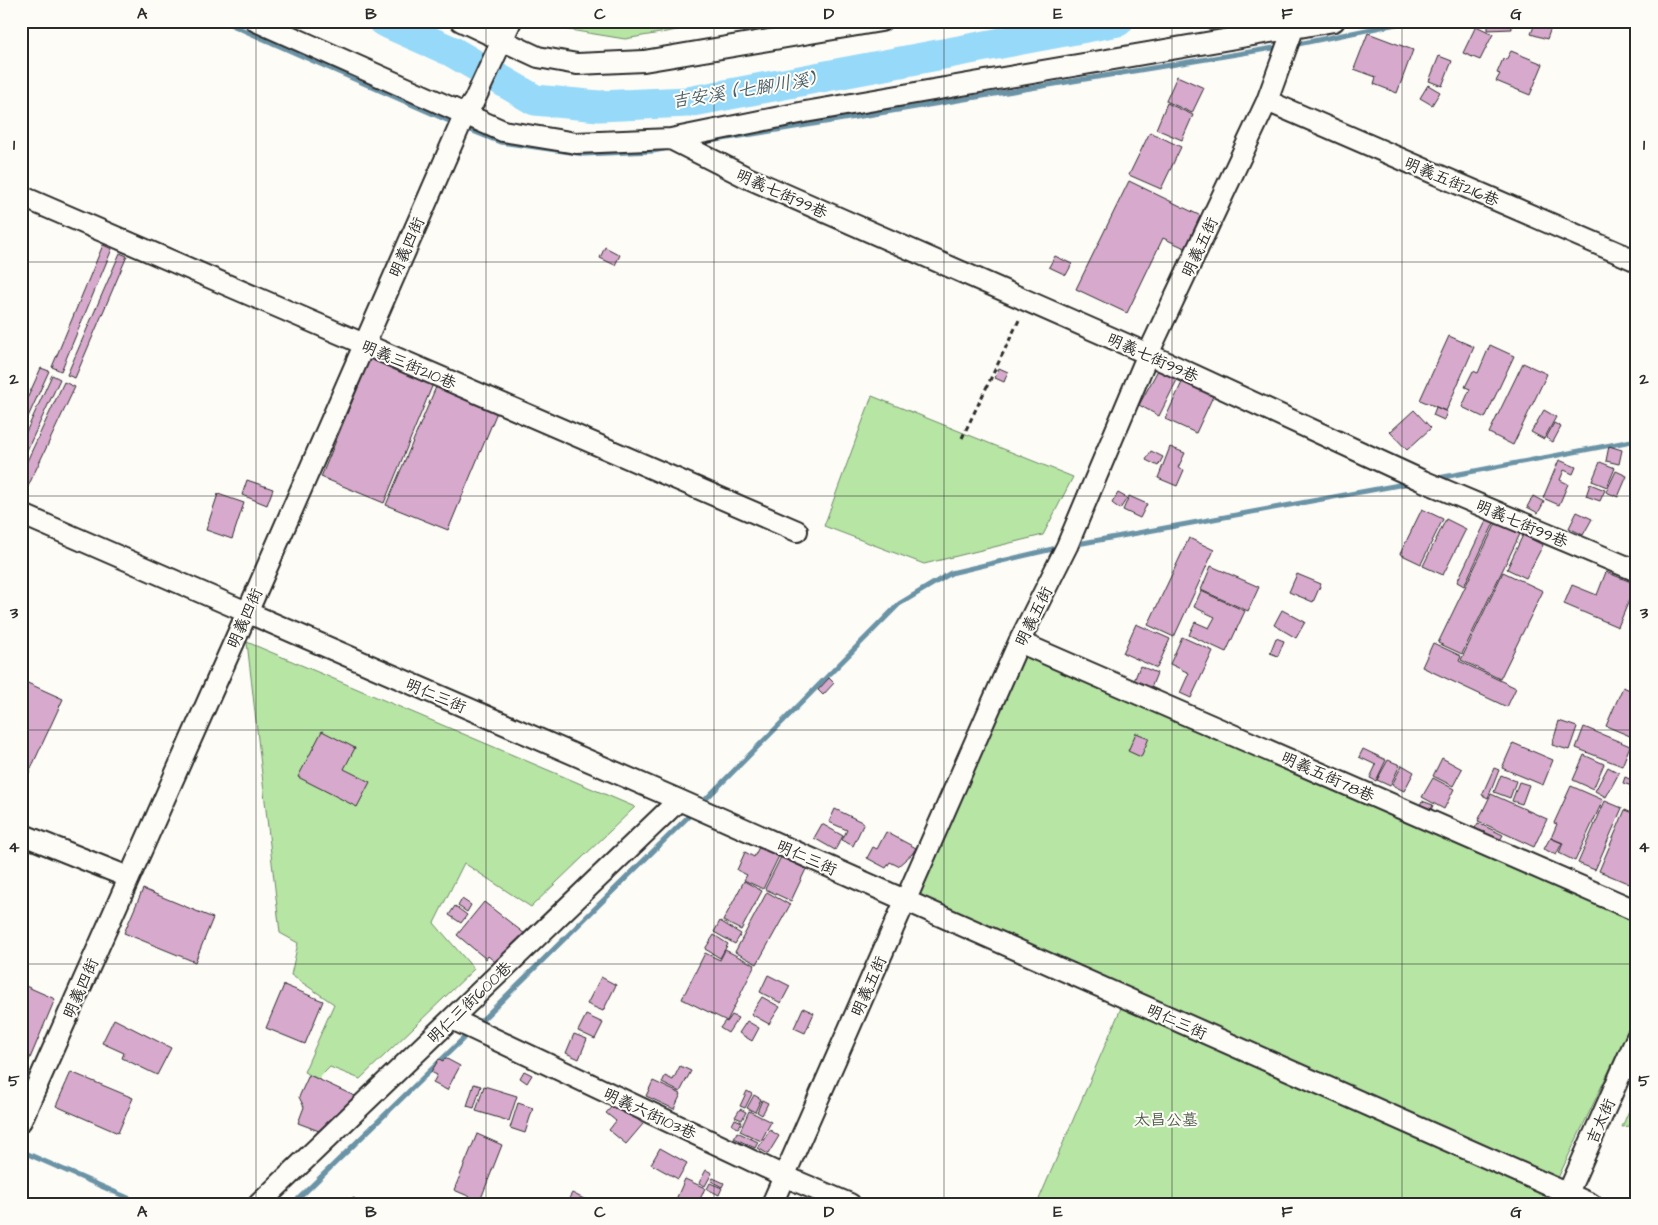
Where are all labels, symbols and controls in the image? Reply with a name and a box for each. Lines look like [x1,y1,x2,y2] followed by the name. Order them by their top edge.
[137,3,148,25] text: A
[365,3,377,25] text: B
[594,3,606,25] text: C
[824,3,835,25] text: D
[1053,3,1063,25] text: E
[1281,3,1293,25] text: F
[1510,3,1522,25] text: G
[670,67,818,114] water label: 吉安溪 (七腳川溪)
[13,134,16,156] text: 1
[1643,134,1646,156] text: 1
[1401,152,1503,212] street label: 明義五街216巷
[732,164,831,224] street label: 明義七街99巷
[384,214,430,281] street label: 明義四街
[1176,214,1223,281] street label: 明義五街
[1103,328,1202,388] street label: 明義七街99巷
[358,335,460,395] street label: 明義三街210巷
[8,368,19,390] text: 2
[1638,368,1649,390] text: 2
[1472,495,1571,553] street label: 明義七街99巷
[1010,583,1058,650] street label: 明義五街
[222,585,268,652] street label: 明義四街
[9,602,19,624] text: 3
[1639,602,1649,624] text: 3
[402,673,469,719] street label: 明仁三街
[1277,746,1378,807] street label: 明義五街78巷
[773,835,840,881] street label: 明仁三街
[9,836,20,858] text: 4
[1639,836,1650,858] text: 4
[846,953,892,1020] street label: 明義五街
[58,955,104,1022] street label: 明義四街
[422,957,517,1049] street label: 明仁三街600巷
[1143,999,1210,1045] street label: 明仁三街
[8,1070,20,1092] text: 5
[1638,1070,1650,1092] text: 5
[599,1083,700,1145] street label: 明義六街103巷
[1581,1095,1621,1148] street label: 吉太街
[1134,1109,1198,1131] park label: 太昌公墓
[137,1201,148,1223] text: A
[365,1201,377,1223] text: B
[594,1201,606,1223] text: C
[824,1201,835,1223] text: D
[1053,1201,1063,1223] text: E
[1281,1201,1293,1223] text: F
[1510,1201,1522,1223] text: G

